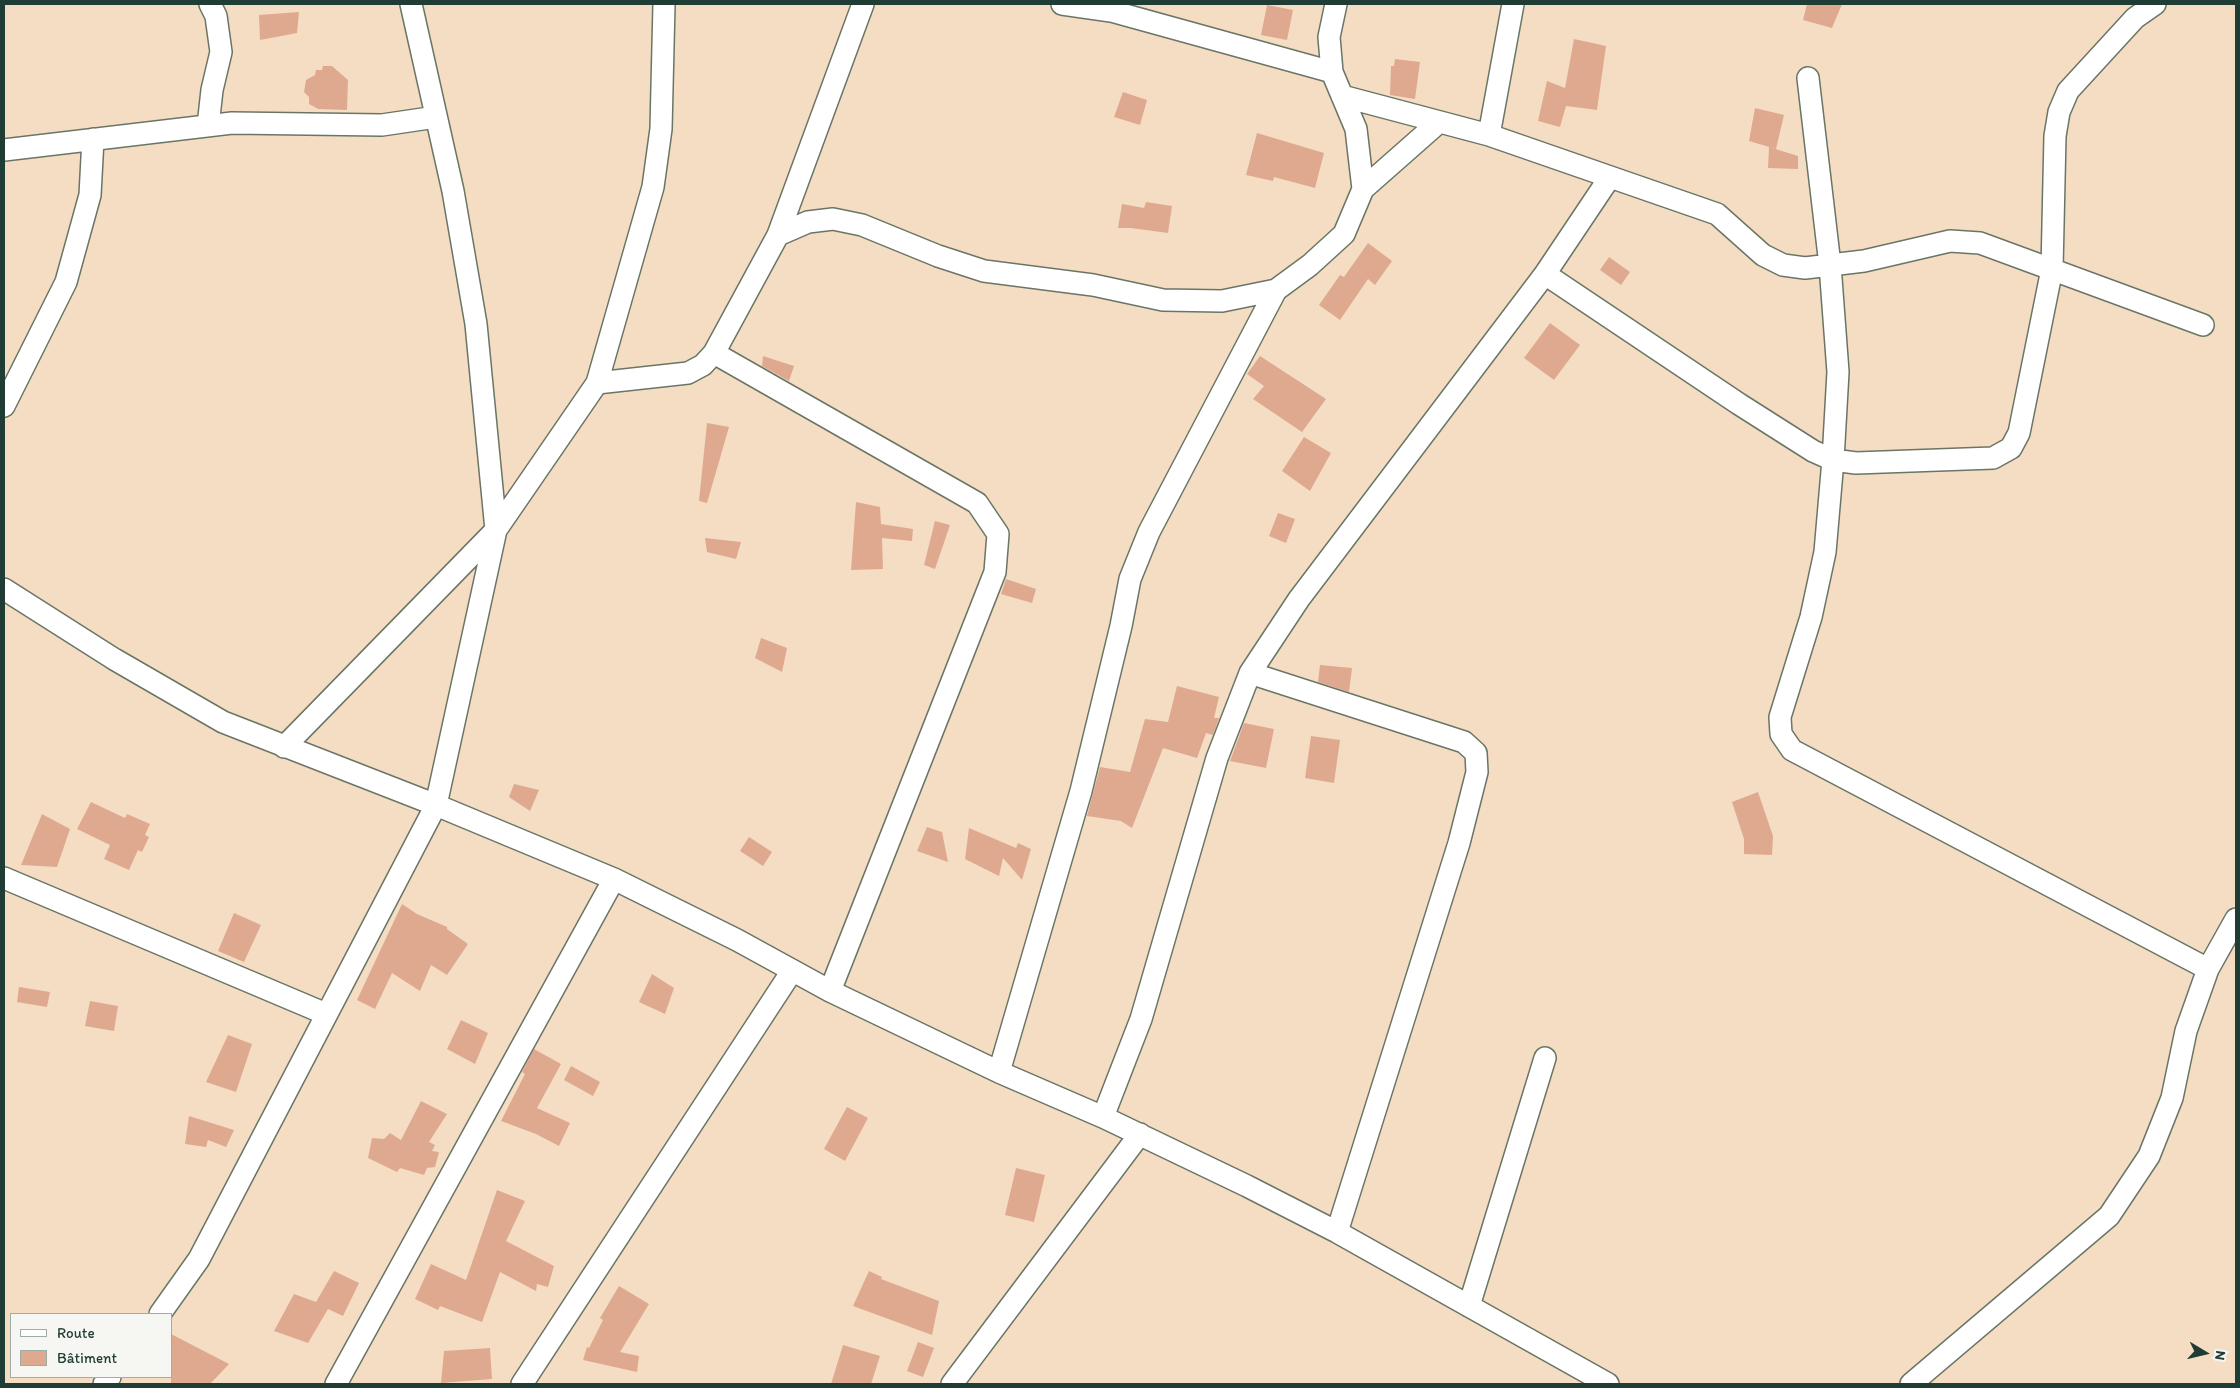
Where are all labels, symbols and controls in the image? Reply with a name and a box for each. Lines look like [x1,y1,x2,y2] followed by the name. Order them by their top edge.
[10,1313,172,1378] legend
[57,1324,95,1342] text: Route
[2180,1328,2230,1378] north arrow
[57,1349,117,1367] text: Bâtiment
[2211,1349,2229,1361] text: N

